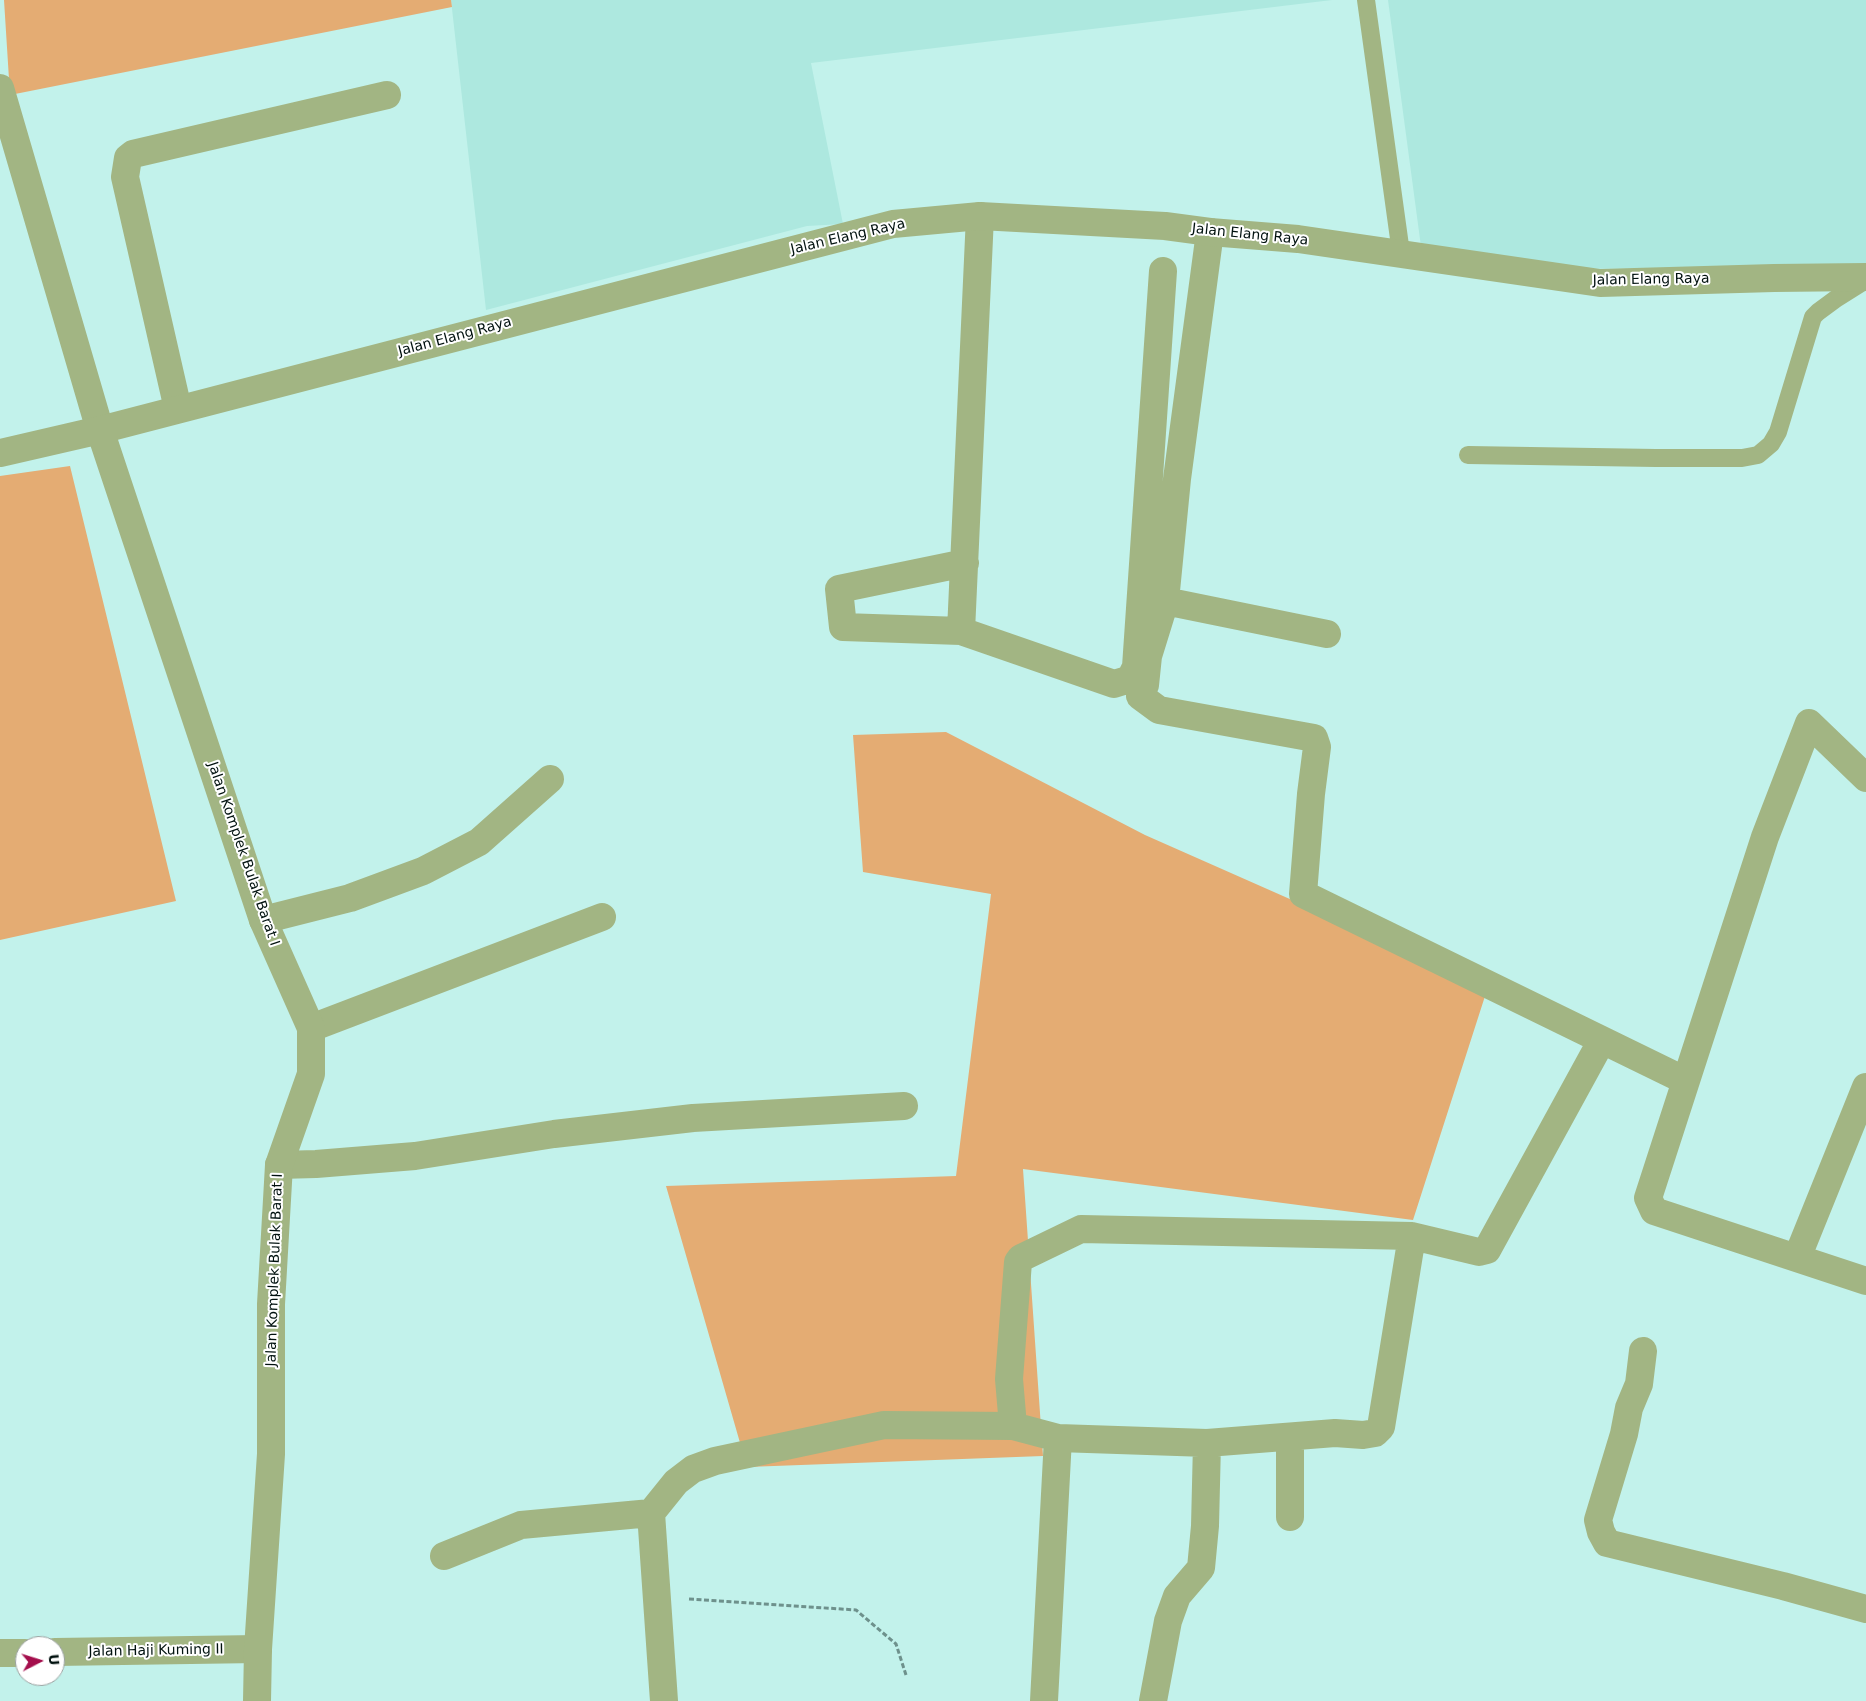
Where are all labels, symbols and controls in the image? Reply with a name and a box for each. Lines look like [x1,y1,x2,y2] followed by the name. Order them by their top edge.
[789,216,907,258] street label: Jalan Elang Raya
[1191,221,1309,249] street label: Jalan Elang Raya
[1592,271,1710,289] street label: Jalan Elang Raya
[396,314,514,360] street label: Jalan Elang Raya
[204,760,282,948] street label: Jalan Komplek Bulak Barat I
[263,1173,287,1367] street label: Jalan Komplek Bulak Barat I
[15,1636,65,1686] north arrow
[88,1641,224,1661] street label: Jalan Haji Kuming II
[45,1653,62,1666] text: U

